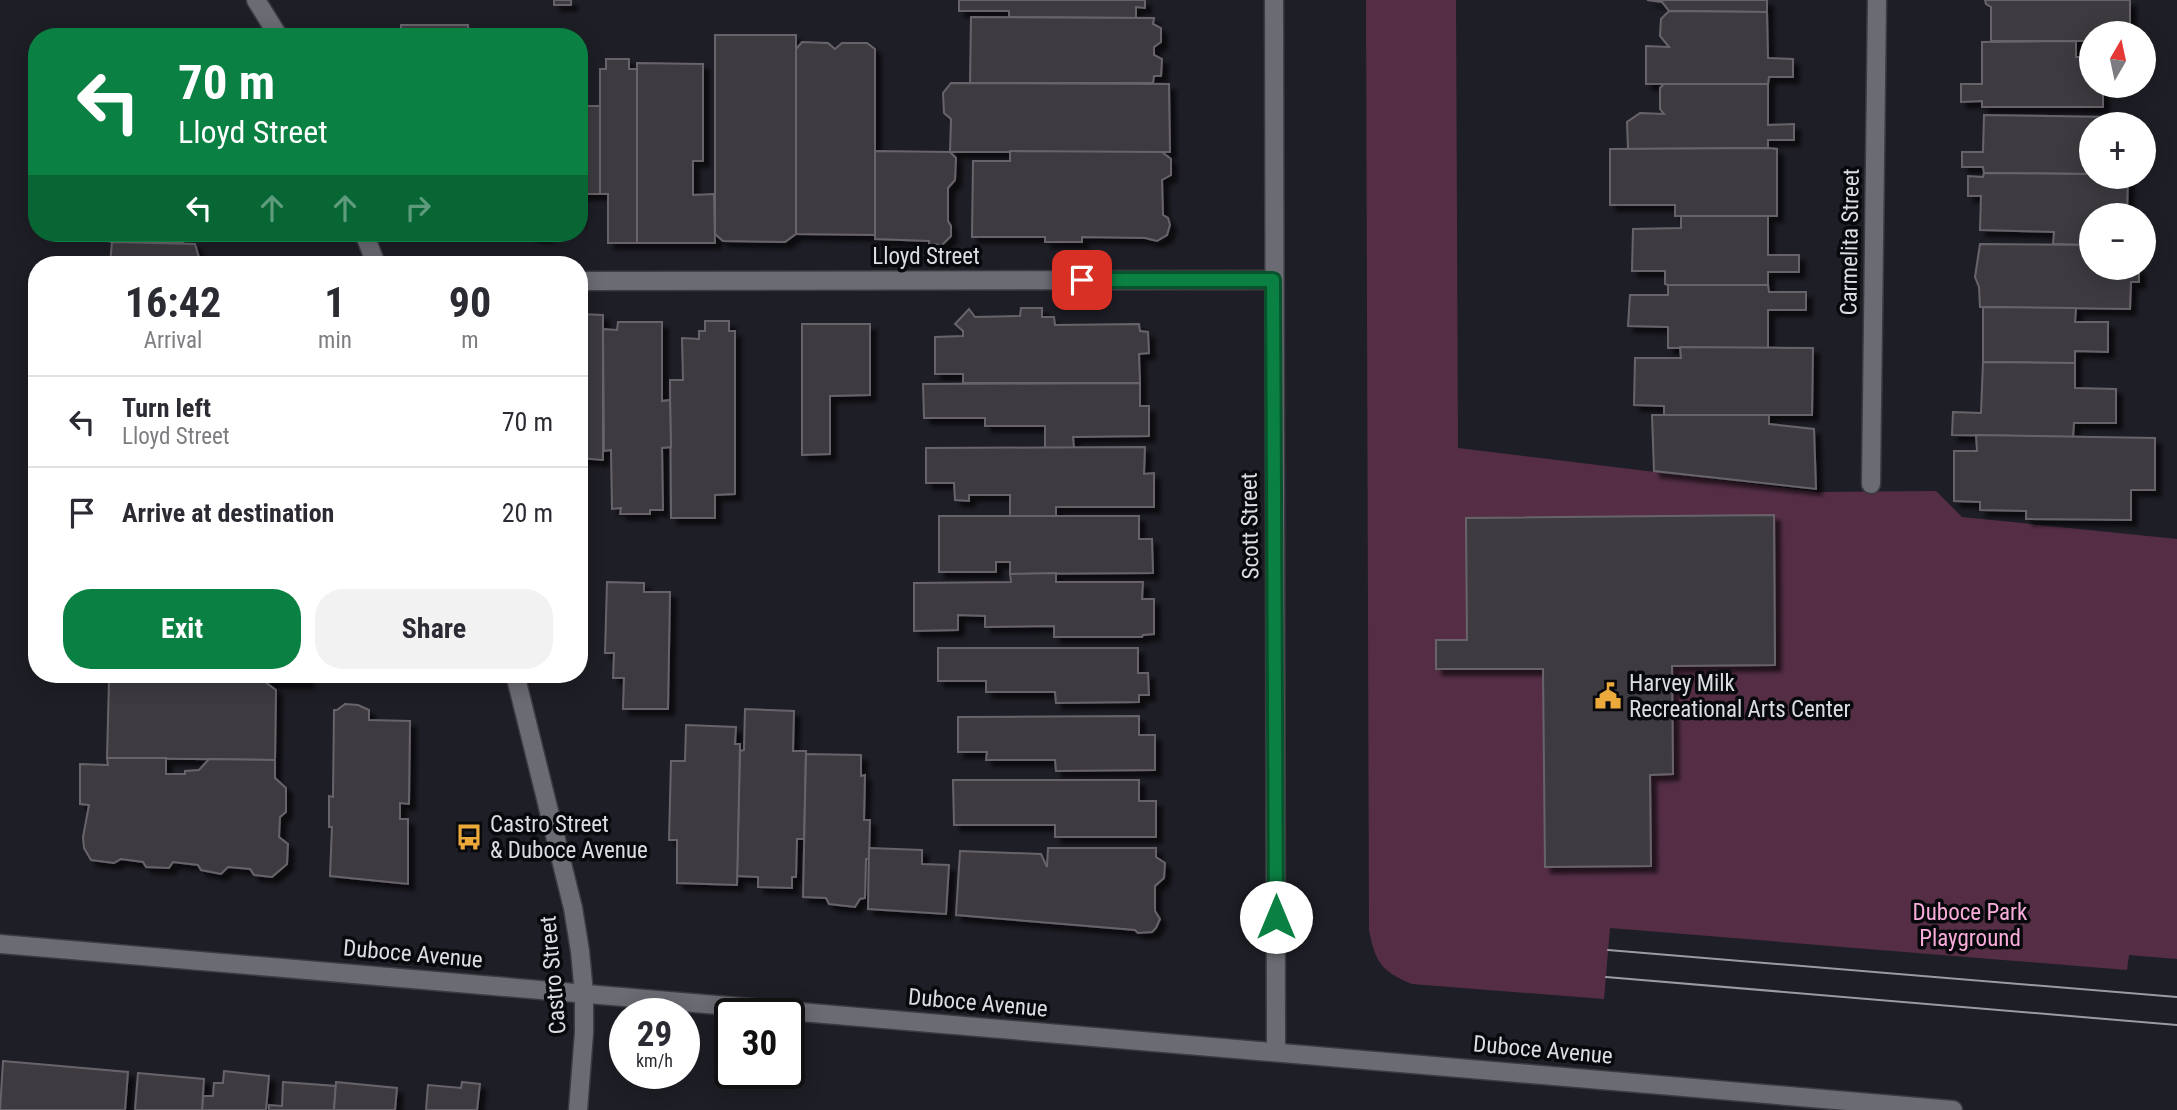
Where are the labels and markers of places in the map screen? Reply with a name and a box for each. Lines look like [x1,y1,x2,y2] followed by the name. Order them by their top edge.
[1052,250,1112,310] pin
[1629,670,1851,723] place label: Harvey Milk Recreational Arts Center
[1593,681,1623,711] public building icon: Harvey Milk Recreational Arts Center
[490,811,648,864] place label: Castro Street & Duboce Avenue
[454,822,484,852] bus stop icon: Castro Street & Duboce Avenue

